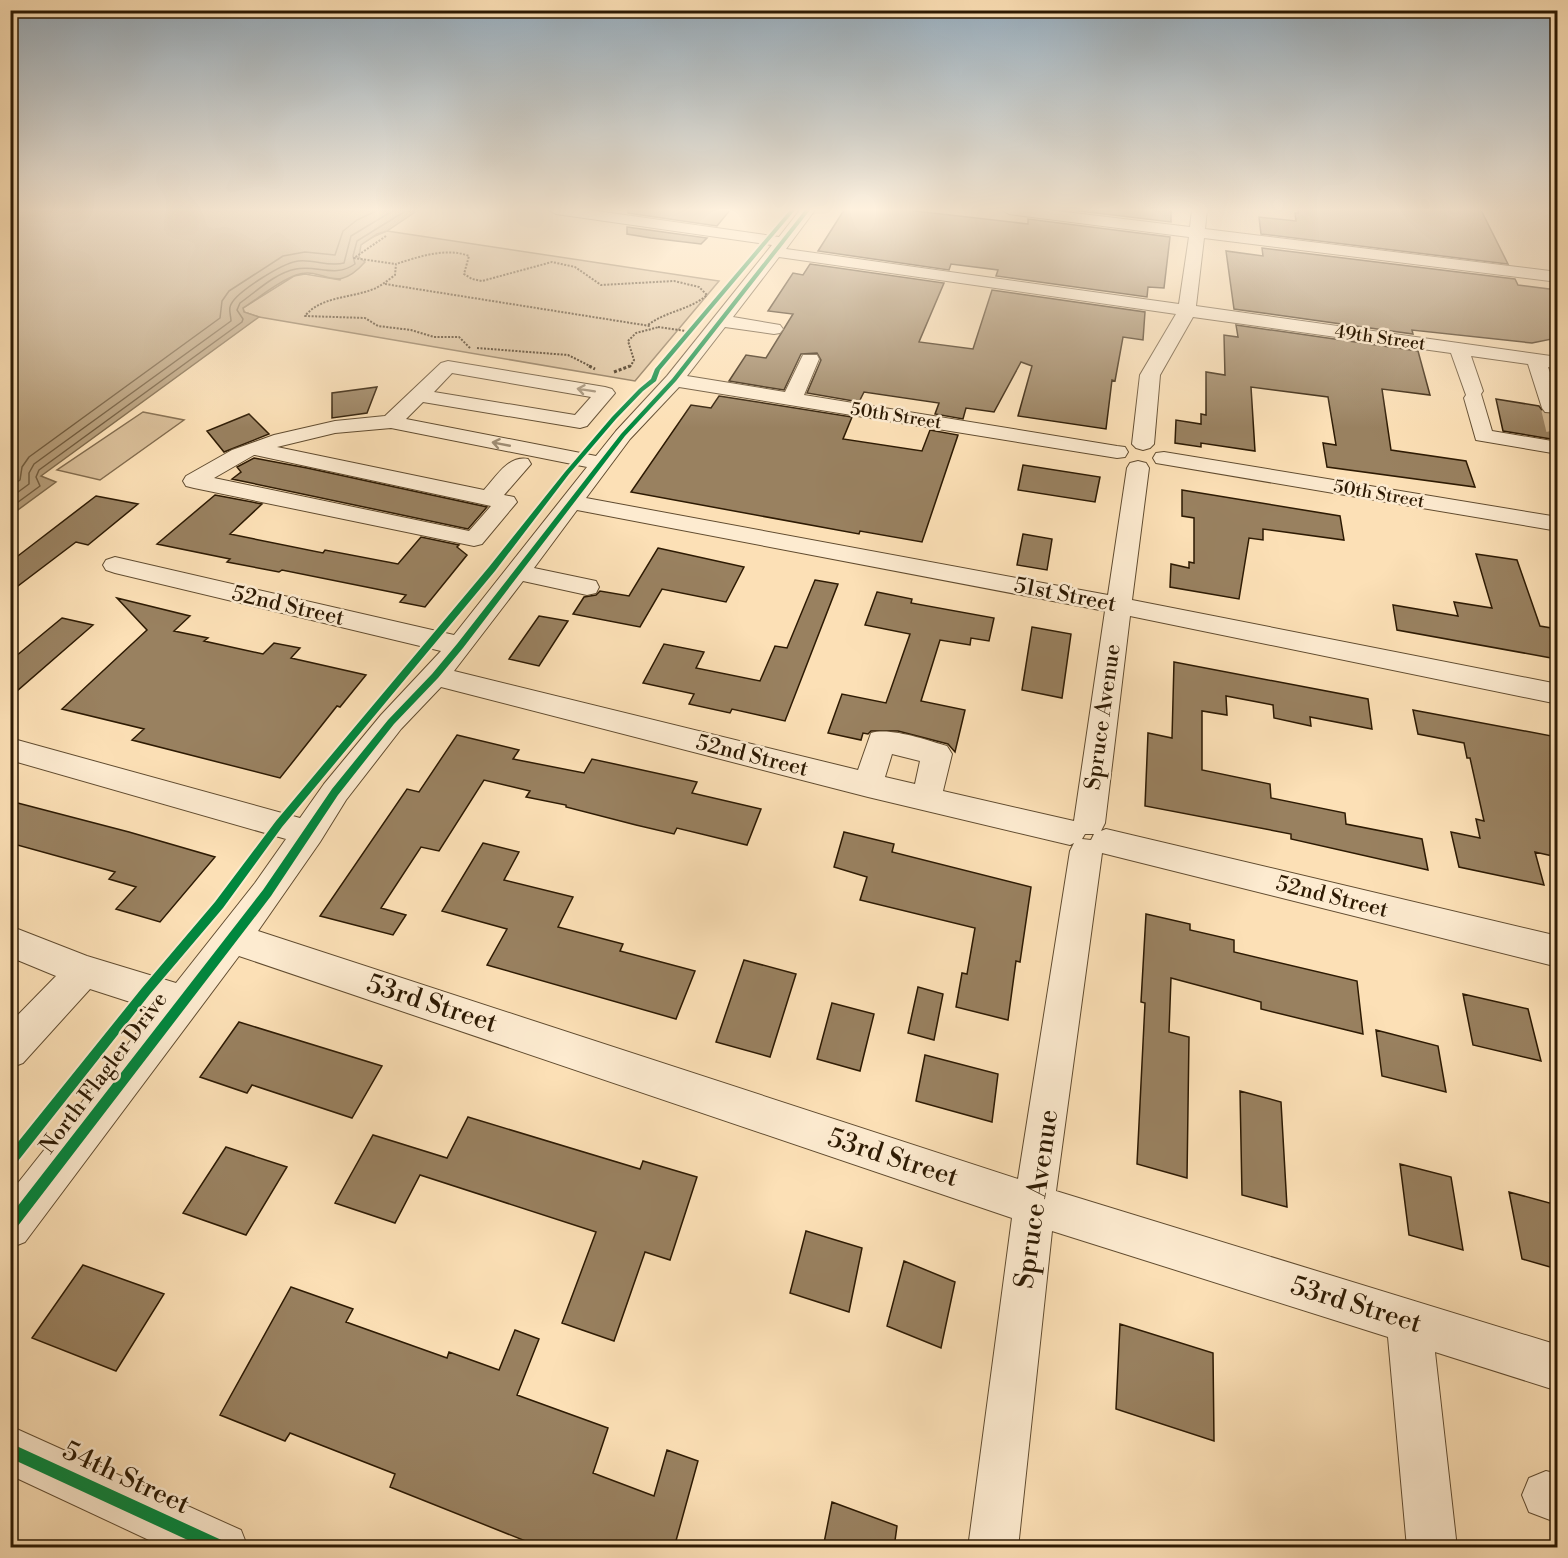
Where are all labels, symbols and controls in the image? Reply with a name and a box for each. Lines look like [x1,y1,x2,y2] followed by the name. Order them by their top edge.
[1333,320,1428,356] street label: 49th Street
[576,384,596,395] one-way arrow
[849,397,944,435] street label: 50th Street
[492,438,512,449] one-way arrow
[1332,475,1427,513] street label: 50th Street
[1012,572,1119,618] street label: 51st Street
[229,580,347,632] street label: 52nd Street
[1079,642,1127,792] street label: Spruce Avenue
[693,729,811,783] street label: 52nd Street
[1273,870,1391,924] street label: 52nd Street
[362,967,502,1041] street label: 53rd Street
[34,987,174,1159] street label: North Flagler Drive
[1008,1107,1066,1291] street label: Spruce Avenue
[823,1121,963,1195] street label: 53rd Street
[1286,1269,1426,1341] street label: 53rd Street
[57,1434,195,1522] street label: 54th Street

